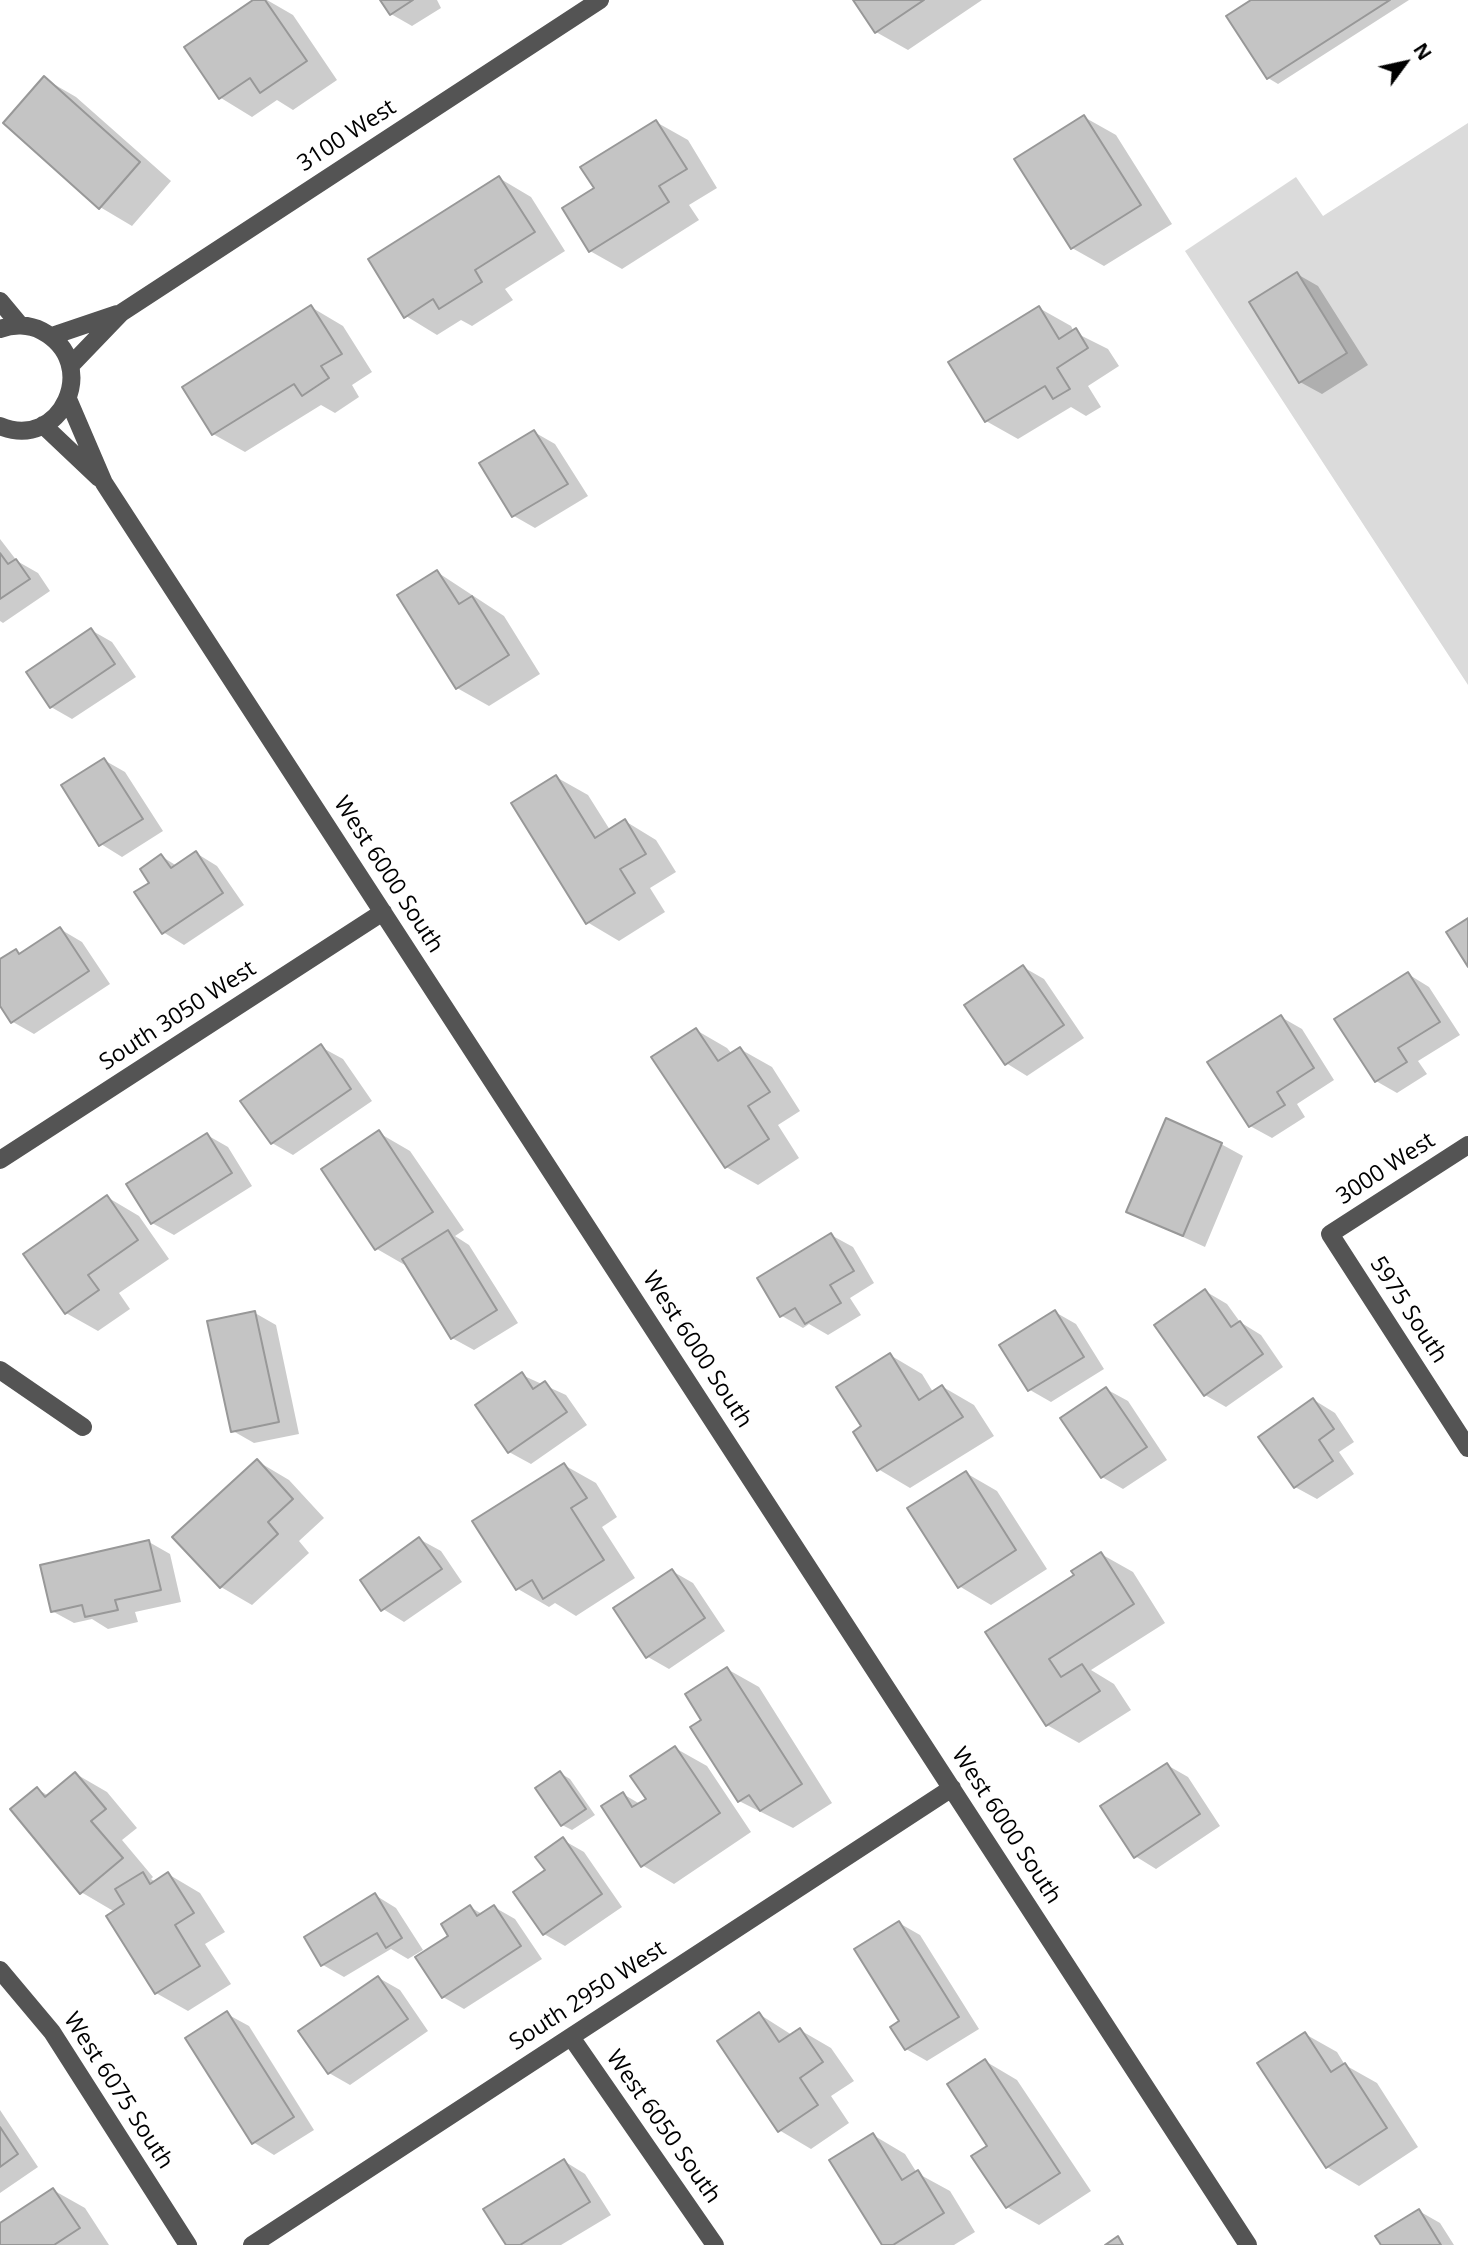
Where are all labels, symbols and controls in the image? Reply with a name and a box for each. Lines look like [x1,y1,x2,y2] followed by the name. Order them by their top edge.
[1370,28,1440,98] north arrow
[1407,38,1438,65] text: N
[293,94,401,178] street label: 3100 West
[327,792,449,958] street label: West 6000 South
[95,955,261,1077] street label: South 3050 West
[1332,1127,1440,1211] street label: 3000 West
[1363,1252,1453,1368] street label: 5975 South
[636,1267,758,1433] street label: West 6000 South
[945,1743,1067,1909] street label: West 6000 South
[505,1935,671,2057] street label: South 2950 West
[57,2008,179,2174] street label: West 6075 South
[600,2045,726,2209] street label: West 6050 South

